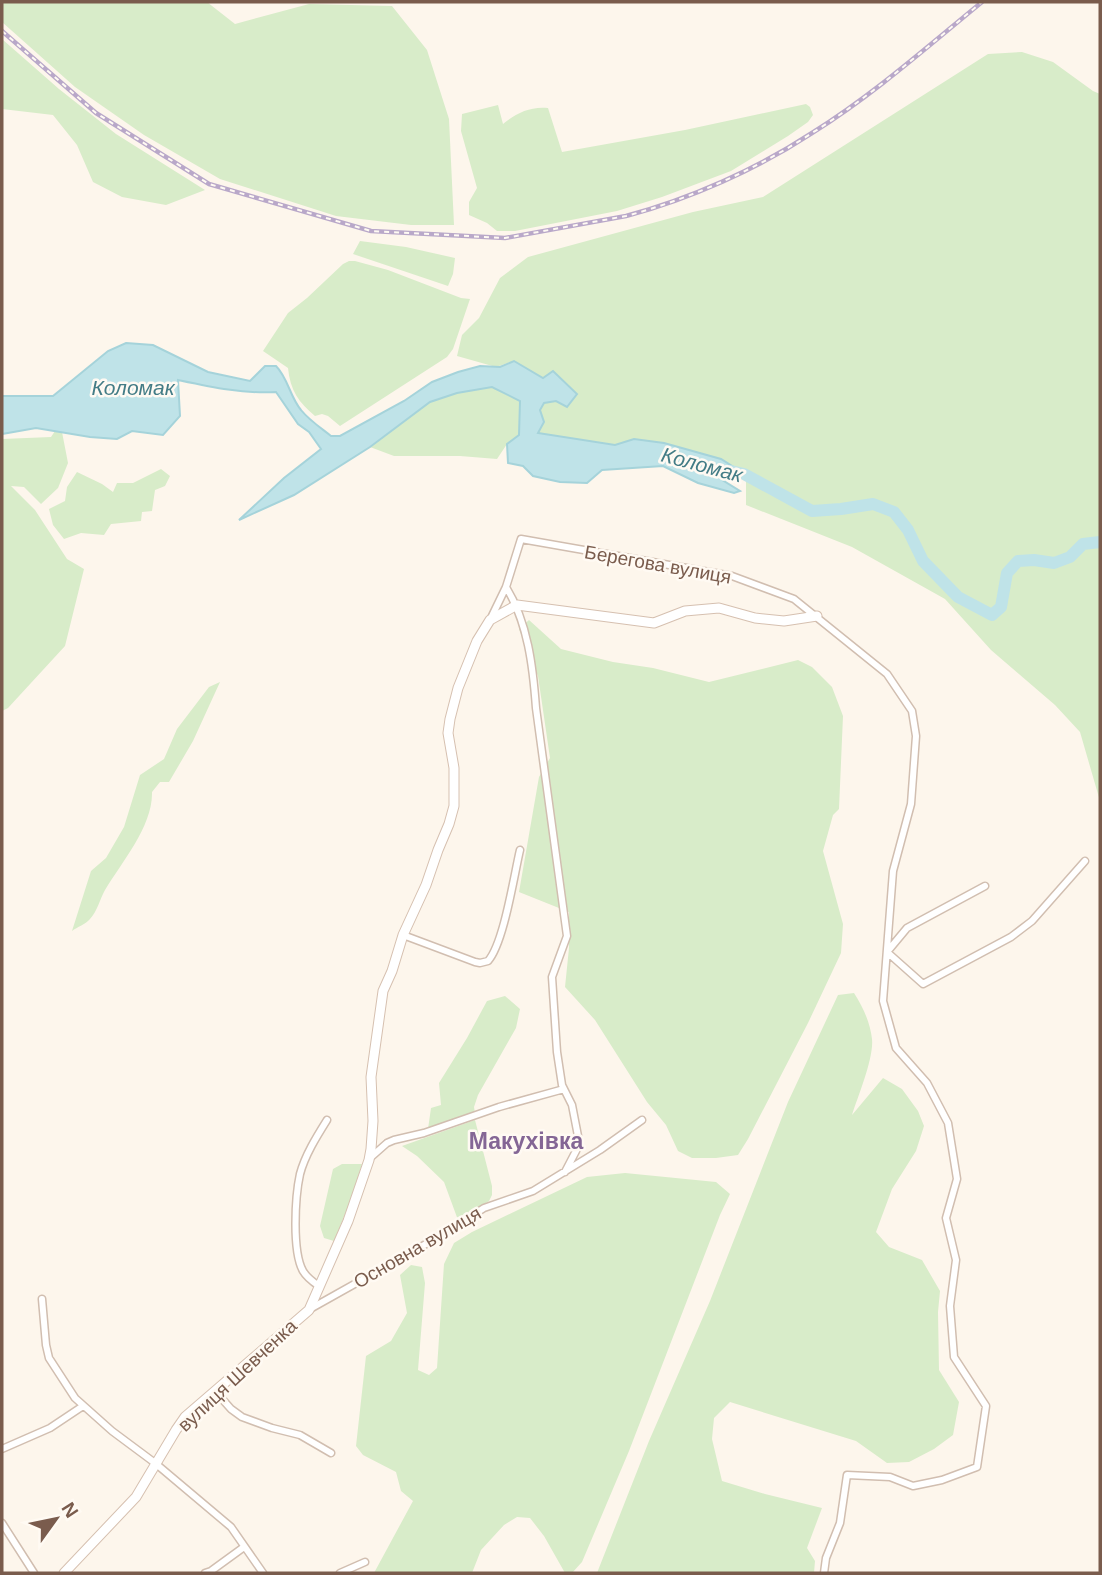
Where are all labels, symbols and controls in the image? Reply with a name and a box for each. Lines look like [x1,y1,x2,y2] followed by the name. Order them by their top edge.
[91,376,176,399] water label: Коломак
[659,443,746,487] water label: Коломак
[583,541,733,588] street label: Берегова вулиця
[469,1128,583,1154] district label: Макухівка
[350,1202,485,1292] street label: Основна вулиця
[174,1315,301,1436] street label: вулиця Шевченка
[21,1484,91,1554] north arrow
[57,1499,82,1521] text: N

